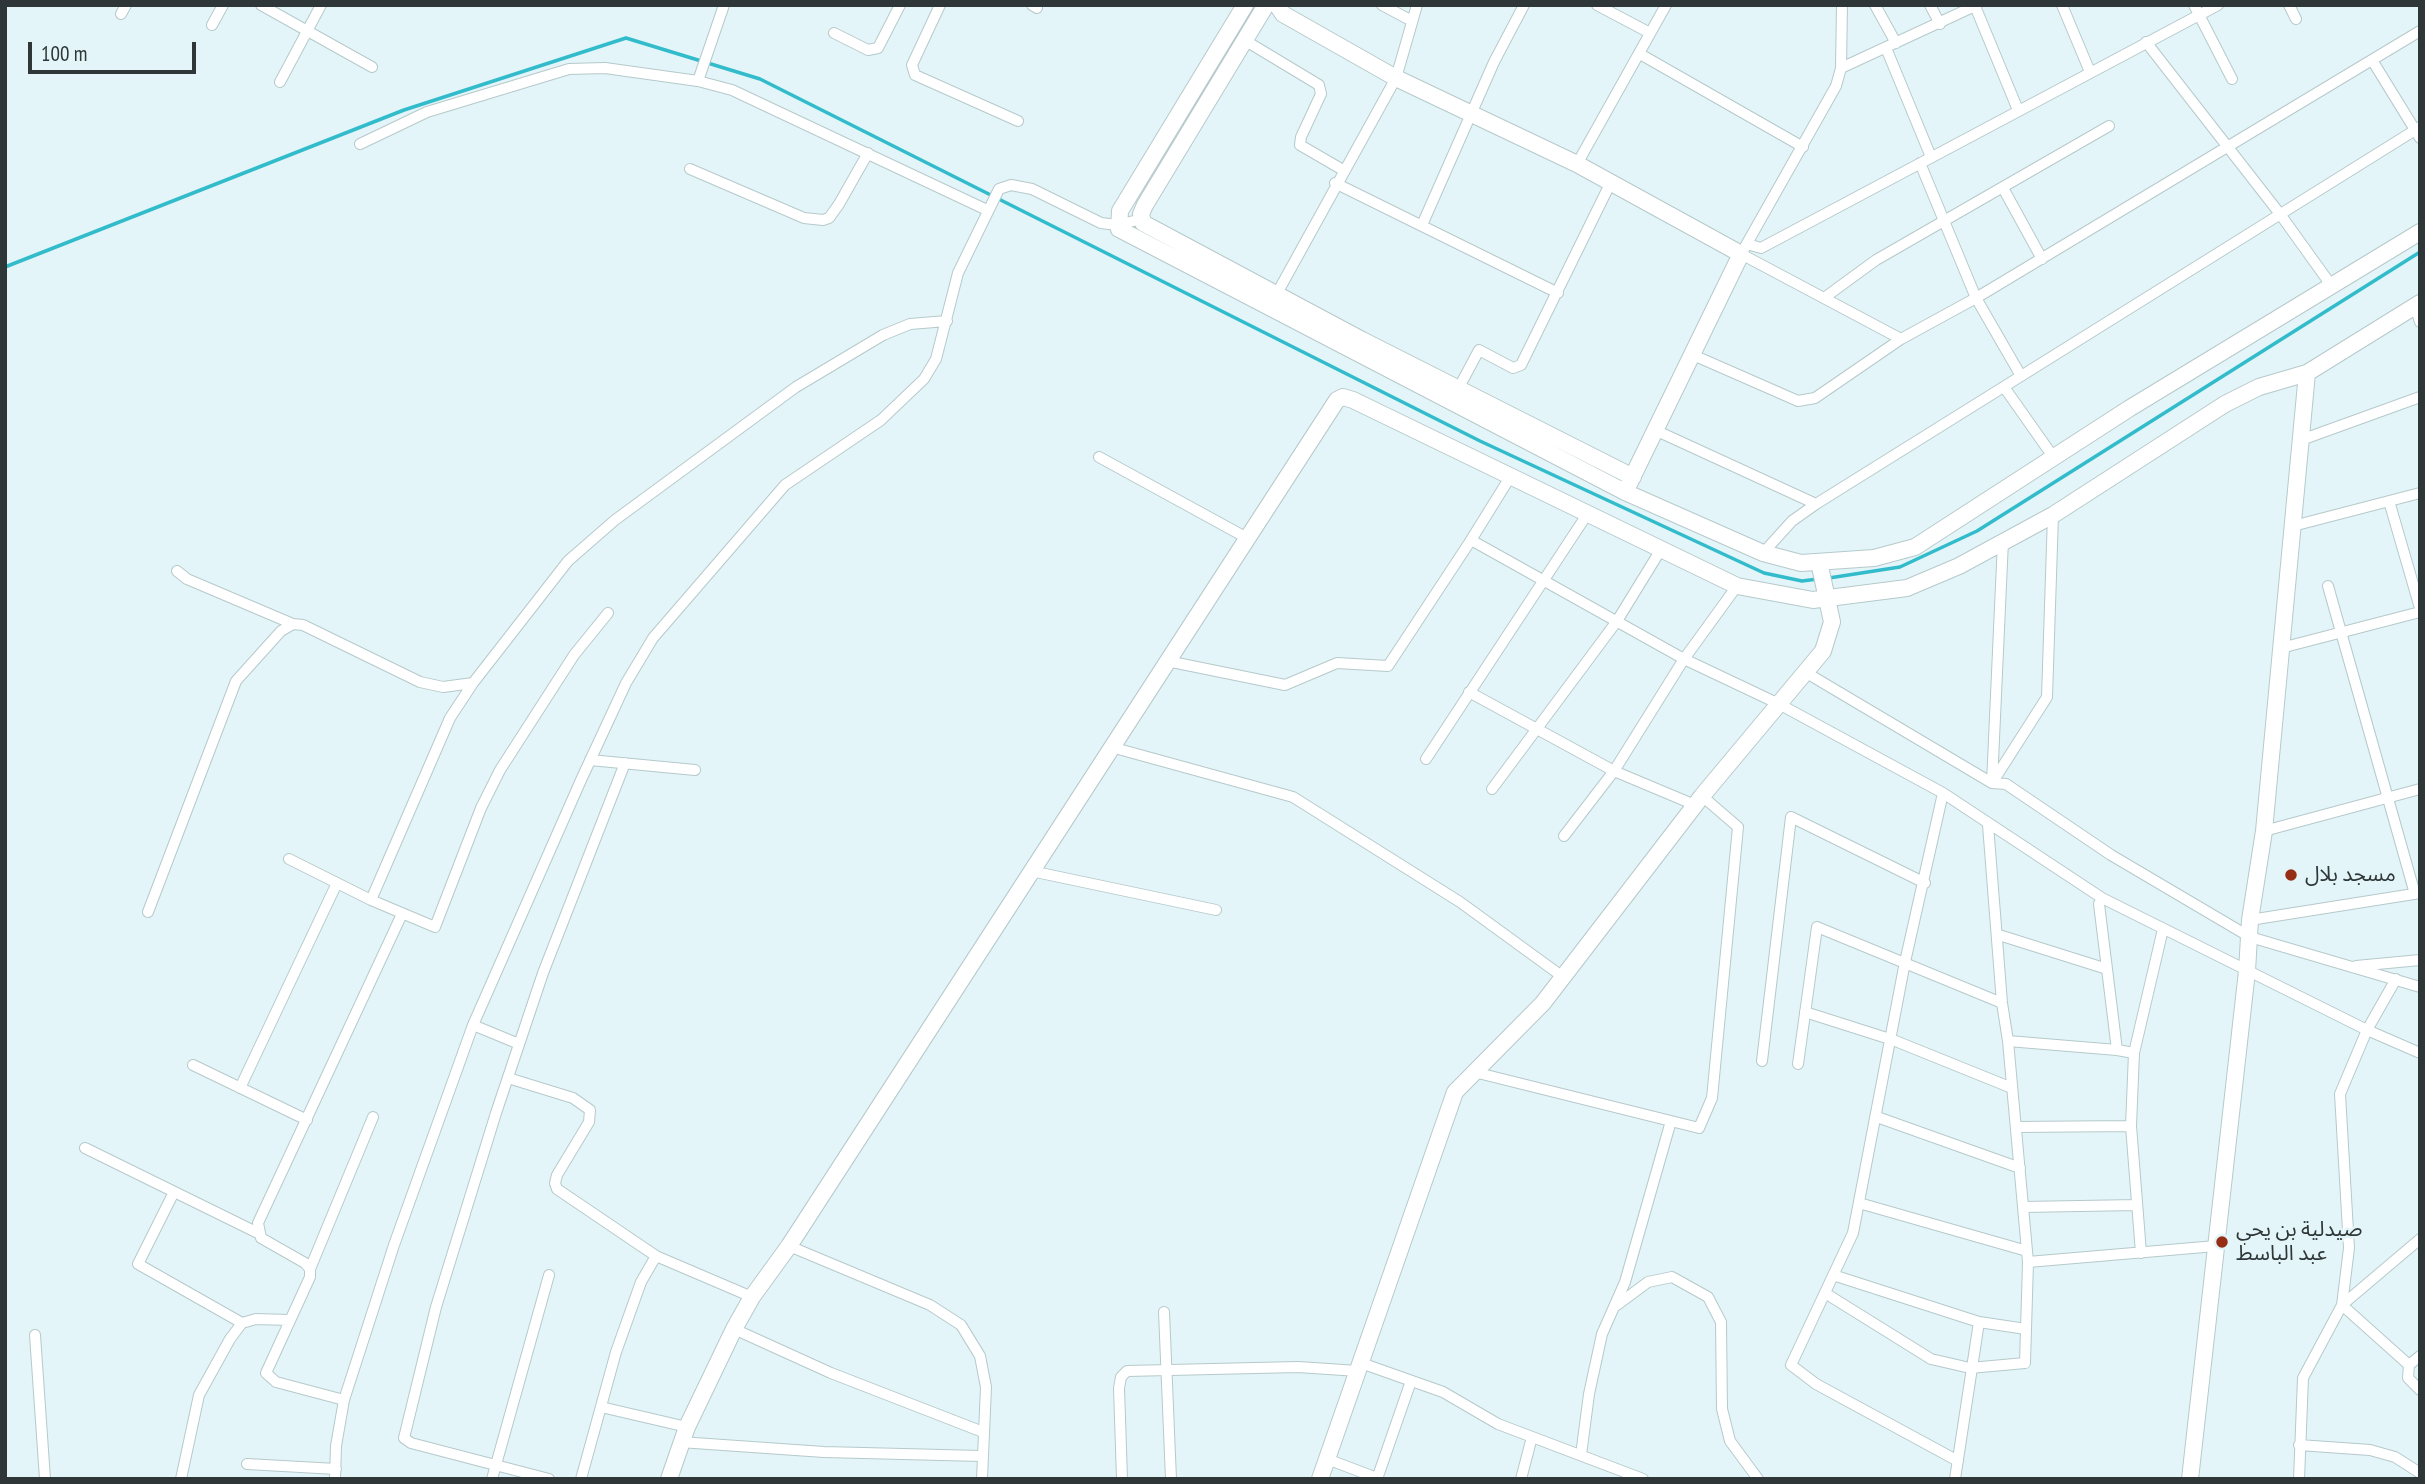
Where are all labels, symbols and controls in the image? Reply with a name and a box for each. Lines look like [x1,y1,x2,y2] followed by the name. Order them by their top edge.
[32,28,200,72] scale bar
[41,40,87,67] text: 100 m
[2305,862,2396,888] place label: مسجد بلال
[2283,867,2299,883] marker: مسجد بلال
[2236,1217,2362,1267] place label: صيدلية بن يحي عبد الباسط
[2214,1234,2230,1250] marker: صيدلية بن يحي عبد الباسط

